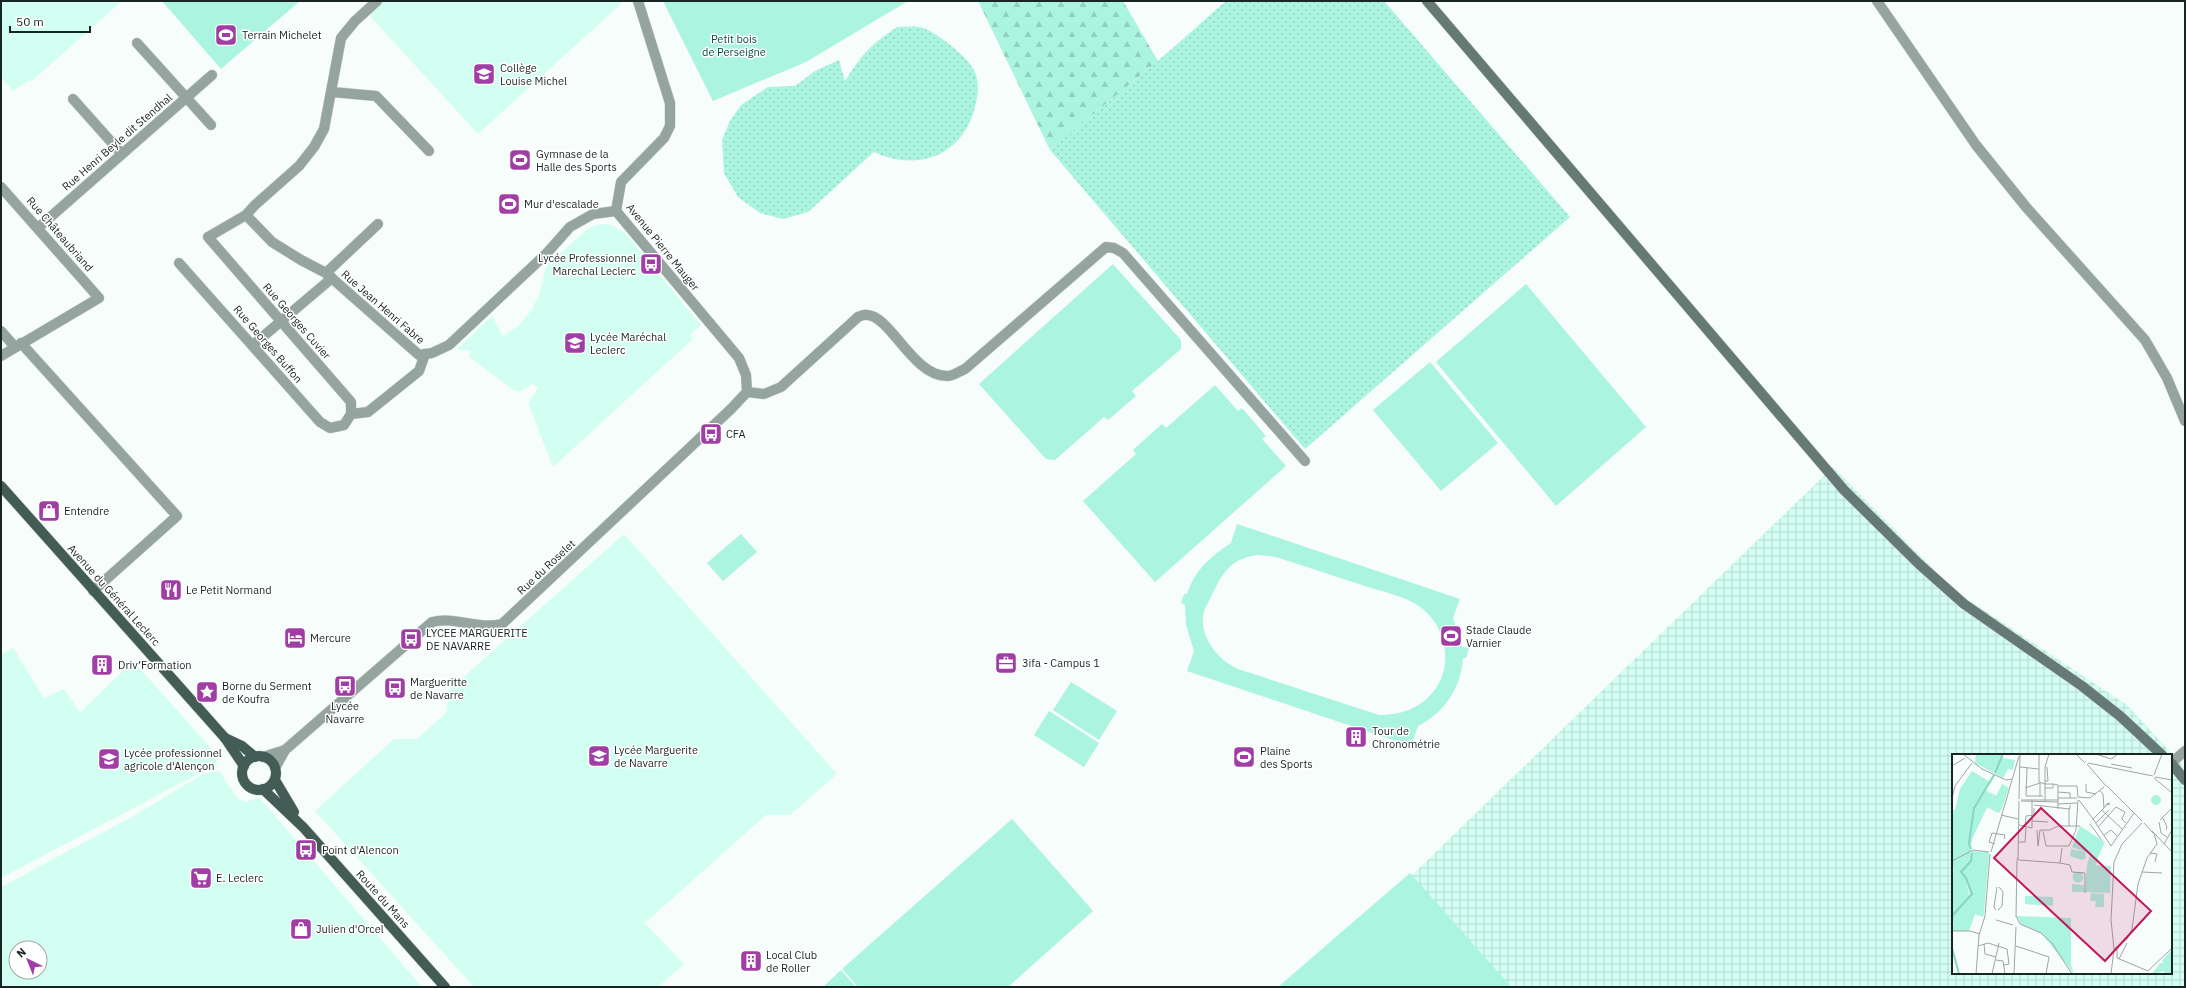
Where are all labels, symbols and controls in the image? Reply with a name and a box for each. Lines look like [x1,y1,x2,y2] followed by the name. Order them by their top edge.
[10,8,90,34] scale bar
[16,14,44,29] text: 50 m
[213,22,239,48] sports icon: Terrain Michelet
[242,28,322,42] place label: Terrain Michelet
[702,32,766,59] park label: Petit bois de Perseigne
[471,61,497,87] school or university icon: Collège Louise Michel
[500,61,567,88] place label: Collège Louise Michel
[59,90,175,194] street label: Rue Henri Beyle dit Stendhal
[507,147,533,173] sports icon: Gymnase de la Halle des Sports
[536,147,617,174] place label: Gymnase de la Halle des Sports
[496,191,522,217] sports icon: Mur d'escalade
[24,194,96,274] street label: Rue Châteaubriand
[524,197,599,211] place label: Mur d'escalade
[623,201,703,293] street label: Avenue Pierre Mauger
[538,251,636,278] place label: Lycée Professionnel Marechal Leclerc
[638,251,664,277] bus stop icon: Lycée Professionnel Marechal Leclerc
[339,267,427,347] street label: Rue Jean Henri Fabre
[260,280,334,362] street label: Rue Georges Cuvier
[230,302,306,386] street label: Rue Georges Buffon
[562,330,588,356] school or university icon: Lycée Maréchal Leclerc
[590,330,666,357] place label: Lycée Maréchal Leclerc
[698,421,724,447] bus stop icon: CFA
[726,427,746,441] place label: CFA
[36,498,62,524] shop icon: Entendre
[64,504,109,518] place label: Entendre
[514,536,578,598] street label: Rue du Roselet
[65,541,164,649] street label: Avenue du Général Leclerc
[158,577,184,603] restaurant icon: Le Petit Normand
[186,583,272,597] place label: Le Petit Normand
[1438,623,1464,649] sports icon: Stade Claude Varnier
[1466,623,1532,650] place label: Stade Claude Varnier
[282,625,308,651] hotel icon: Mercure
[398,626,424,652] bus stop icon: LYCEE MARGUERITE DE NAVARRE
[426,626,528,653] place label: LYCEE MARGUERITE DE NAVARRE
[310,631,351,645] place label: Mercure
[993,650,1019,676] office icon: 3ifa - Campus 1
[89,652,115,678] building icon: Driv’Formation
[1022,656,1100,670] place label: 3ifa - Campus 1
[118,658,192,672] place label: Driv’Formation
[332,673,358,699] bus stop icon: Lycée Navarre
[382,675,408,701] bus stop icon: Margueritte de Navarre
[410,675,467,702] place label: Margueritte de Navarre
[194,679,220,705] place icon: Borne du Serment de Koufra
[222,679,312,706] place label: Borne du Serment de Koufra
[326,699,364,726] place label: Lycée Navarre
[1343,724,1369,750] building icon: Tour de Chronométrie
[1372,724,1440,751] place label: Tour de Chronométrie
[586,743,612,769] school or university icon: Lycée Marguerite de Navarre
[614,743,698,770] place label: Lycée Marguerite de Navarre
[1231,744,1257,770] sports icon: Plaine des Sports
[1260,744,1313,771] place label: Plaine des Sports
[96,746,122,772] school or university icon: Lycée professionnel agricole d'Alençon
[124,746,222,773] place label: Lycée professionnel agricole d'Alençon
[1952,754,2172,974] inset map
[293,837,319,863] bus stop icon: Point d'Alencon
[322,843,399,857] place label: Point d'Alencon
[188,865,214,891] supermarket icon: E. Leclerc
[353,867,413,931] street label: Route du Mans
[216,871,264,885] place label: E. Leclerc
[288,916,314,942] shop icon: Julien d'Orcel
[316,922,384,936] place label: Julien d'Orcel
[8,940,48,980] north arrow
[13,945,29,961] text: N
[738,948,764,974] building icon: Local Club de Roller
[766,948,817,975] place label: Local Club de Roller

